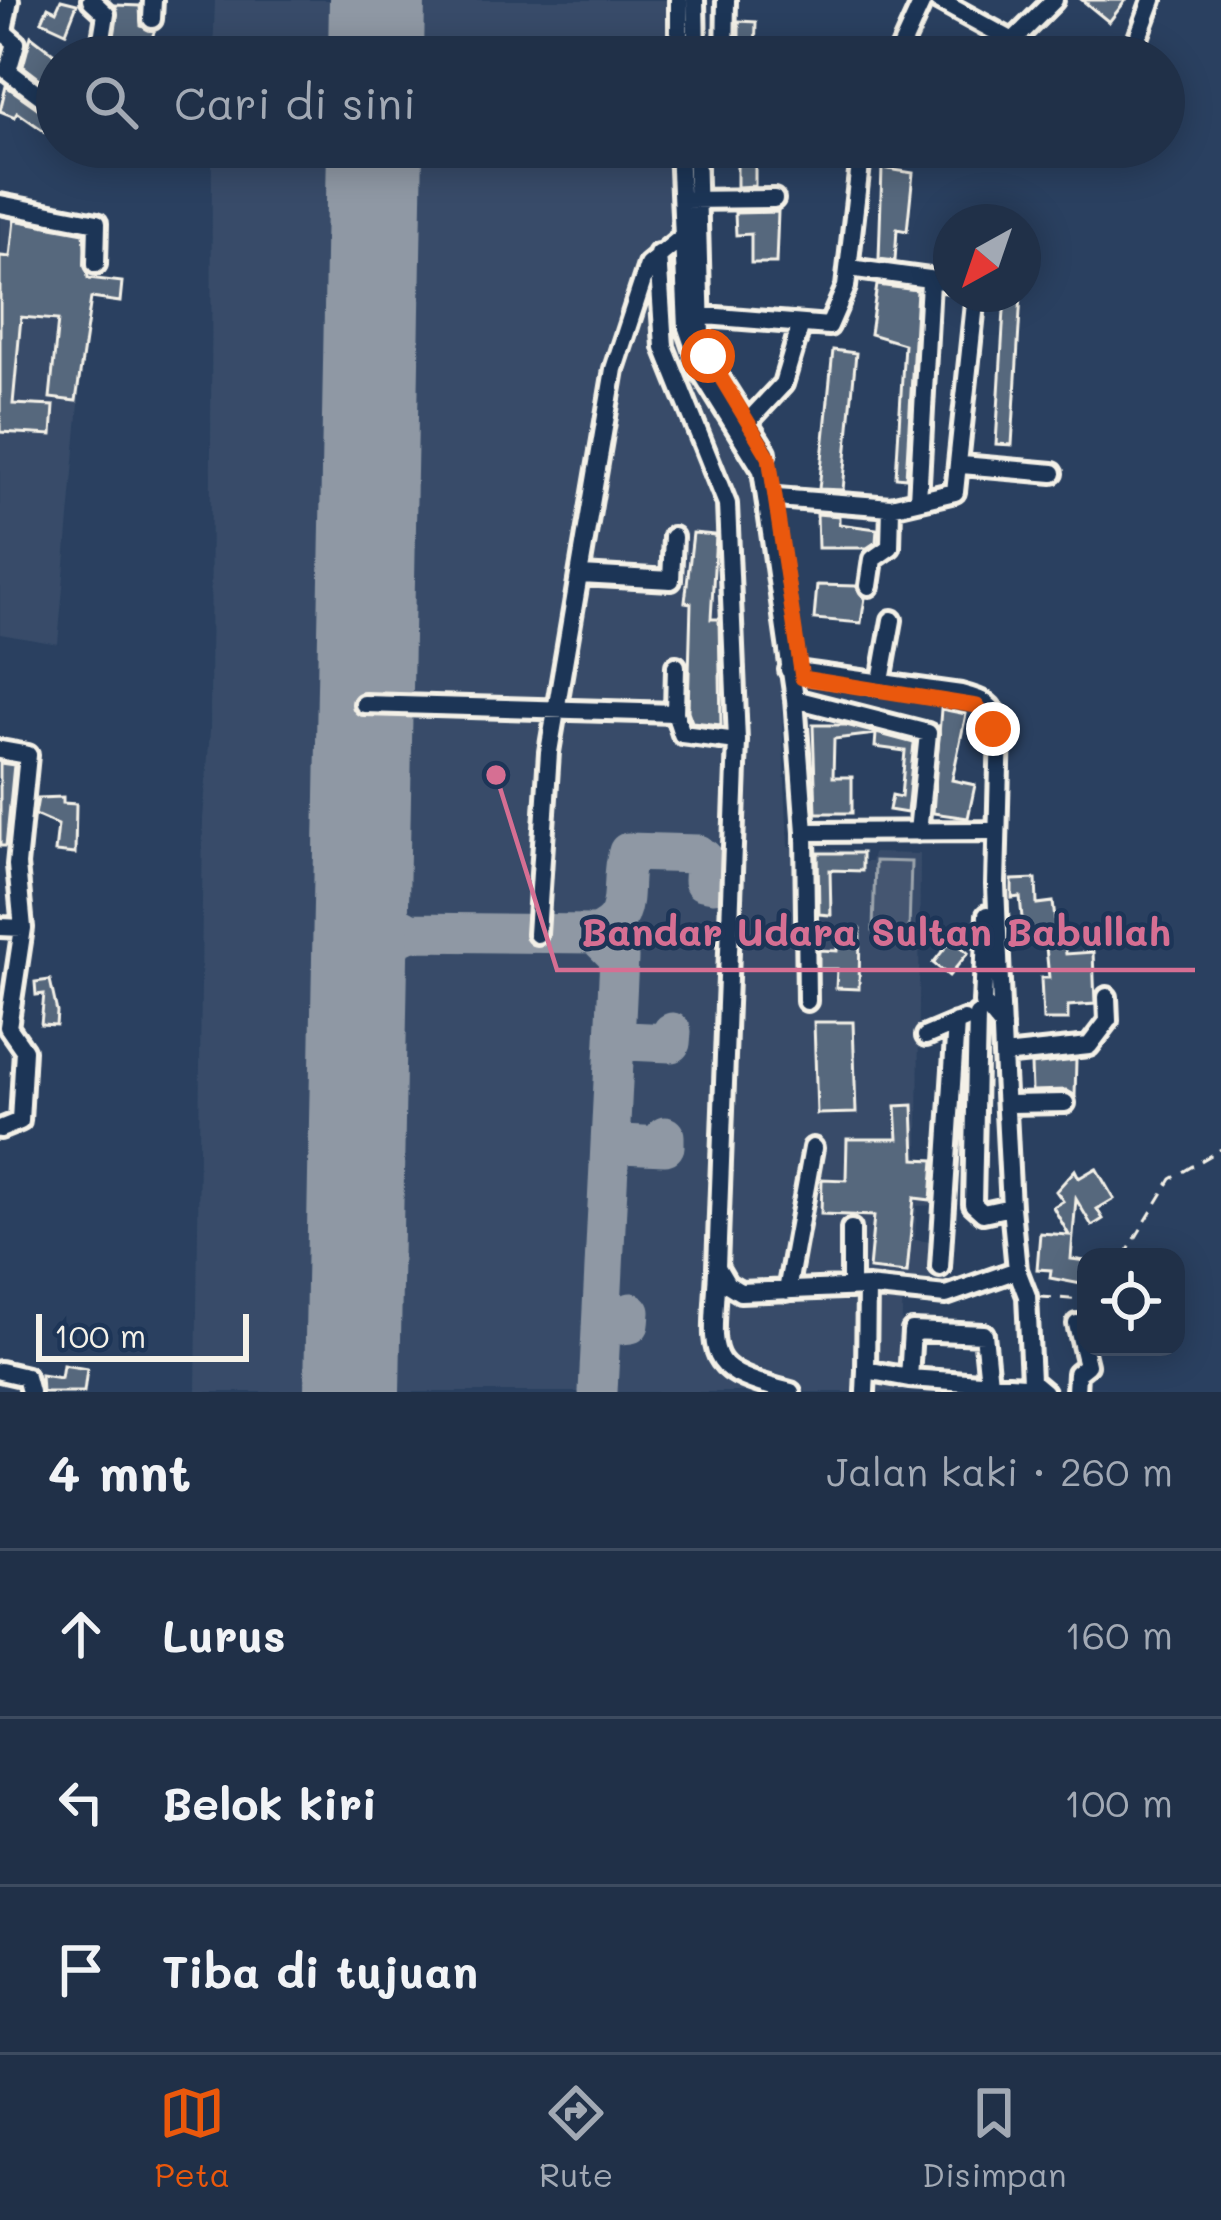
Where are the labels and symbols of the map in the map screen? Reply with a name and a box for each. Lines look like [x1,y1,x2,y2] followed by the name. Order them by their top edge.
[933,204,1041,312] north arrow
[681,329,735,383] route start
[966,702,1020,756] route end
[557,895,1195,970] callout: Bandar Udara Sultan Babullah
[581,905,1171,956] text: Bandar Udara Sultan Babullah
[36,1308,249,1361] scale bar

